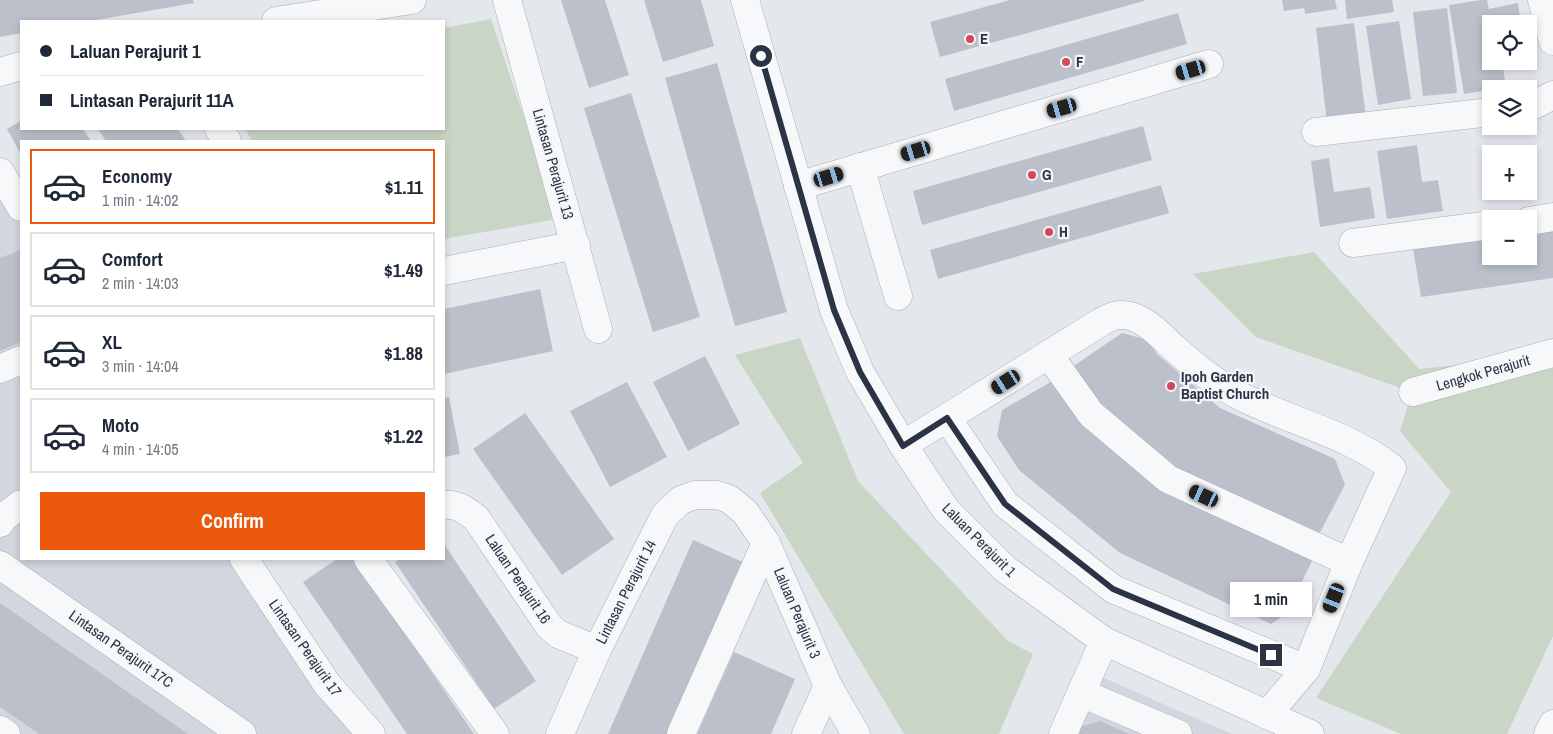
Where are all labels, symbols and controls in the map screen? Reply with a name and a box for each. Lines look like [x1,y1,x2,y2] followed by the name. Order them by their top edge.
[1482,15,1537,265] map controls
[1482,15,1537,70] button: locate
[980,28,988,49] place label: E
[964,33,976,45] marker: E
[70,38,201,64] text: Laluan Perajurit 1
[750,45,772,67] route start
[1076,51,1084,72] place label: F
[1060,56,1072,68] marker: F
[1174,59,1207,81] car
[1482,80,1537,135] button: layers
[70,87,234,113] text: Lintasan Perajurit 11A
[1045,97,1078,119] car
[528,106,579,222] street label: Lintasan Perajurit 13
[899,139,932,163] car
[1482,145,1537,200] button: +
[102,163,172,189] text: Economy
[42,164,87,209] icon: car
[1042,164,1052,185] place label: G
[812,165,845,189] car
[1026,169,1038,181] marker: G
[385,174,423,200] text: $1.11
[102,189,179,211] text: 1 min · 14:02
[1482,210,1537,265] button: −
[1059,221,1068,242] place label: H
[1043,226,1055,238] marker: H
[102,246,163,272] text: Comfort
[42,247,87,292] icon: car
[384,257,423,283] text: $1.49
[102,272,179,294] text: 2 min · 14:03
[102,329,122,355] text: XL
[42,330,87,375] icon: car
[384,340,423,366] text: $1.88
[1434,349,1533,396] street label: Lengkok Perajurit
[102,355,179,377] text: 3 min · 14:04
[1181,366,1269,404] place label: Ipoh Garden Baptist Church
[989,368,1022,396] car
[1165,380,1177,392] marker: Ipoh Garden Baptist Church
[102,412,139,438] text: Moto
[42,413,87,458] icon: car
[384,423,423,449] text: $1.22
[102,438,179,460] text: 4 min · 14:05
[1187,483,1220,509] car
[40,492,425,550] button: Confirm
[938,498,1021,582] street label: Laluan Perajurit 1
[481,530,556,628] street label: Laluan Perajurit 16
[590,536,661,647] street label: Lintasan Perajurit 14
[769,564,826,662] street label: Laluan Perajurit 3
[1321,581,1346,615] car
[1230,582,1312,618] callout: 1 min
[1254,588,1288,610] text: 1 min
[264,595,347,701] street label: Lintasan Perajurit 17
[65,605,178,693] street label: Lintasan Perajurit 17C
[1260,644,1282,666] route end

